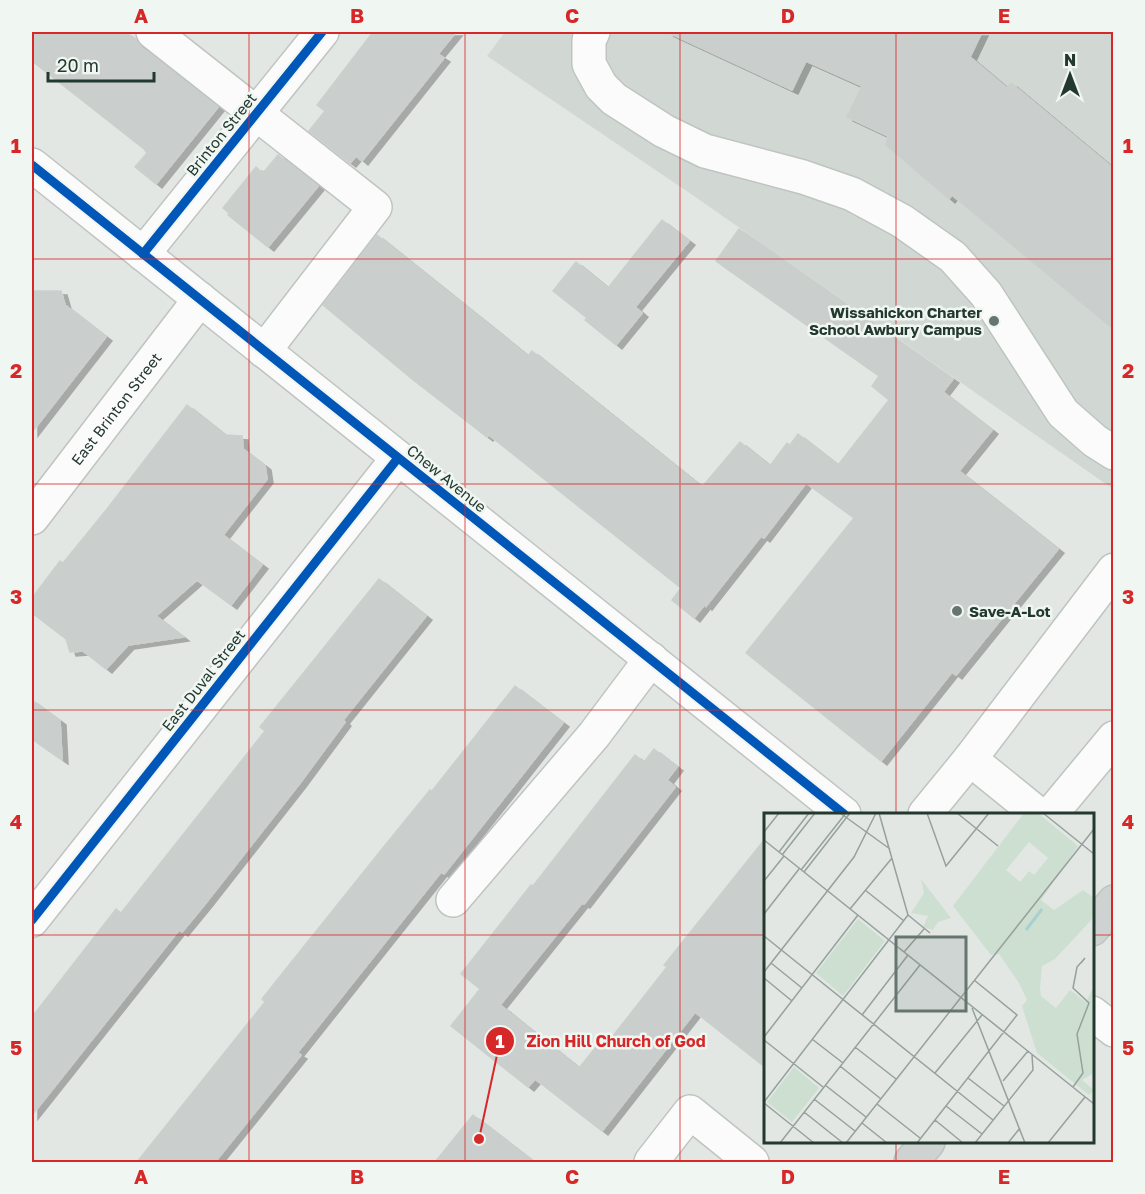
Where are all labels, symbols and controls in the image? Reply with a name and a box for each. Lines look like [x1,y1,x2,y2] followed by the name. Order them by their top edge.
[134,3,148,27] text: A
[350,3,364,27] text: B
[565,3,579,27] text: C
[781,3,795,27] text: D
[998,3,1010,27] text: E
[48,45,154,83] scale bar
[1040,45,1100,105] north arrow
[1064,50,1076,70] text: N
[57,54,99,76] text: 20 m
[182,89,260,179] street label: Brinton Street
[11,133,21,157] text: 1
[1123,133,1133,157] text: 1
[809,303,982,338] place label: Wissahickon Charter School Awbury Campus
[987,314,1001,328] marker: Wissahickon Charter School Awbury Campus
[67,349,165,468] street label: East Brinton Street
[10,358,22,382] text: 2
[1122,358,1134,382] text: 2
[404,441,491,516] street label: Chew Avenue
[10,584,22,608] text: 3
[1122,584,1134,608] text: 3
[969,602,1051,620] place label: Save-A-Lot
[950,604,964,618] marker: Save-A-Lot
[158,626,248,734] street label: East Duval Street
[10,809,22,833] text: 4
[1122,809,1134,833] text: 4
[764,813,1094,1143] inset map
[485,1024,718,1058] callout: Zion Hill Church of God
[495,1030,505,1052] text: 1
[526,1031,706,1051] text: Zion Hill Church of God
[10,1035,22,1059] text: 5
[1122,1035,1134,1059] text: 5
[134,1164,148,1188] text: A
[350,1164,364,1188] text: B
[565,1164,579,1188] text: C
[781,1164,795,1188] text: D
[998,1164,1010,1188] text: E

